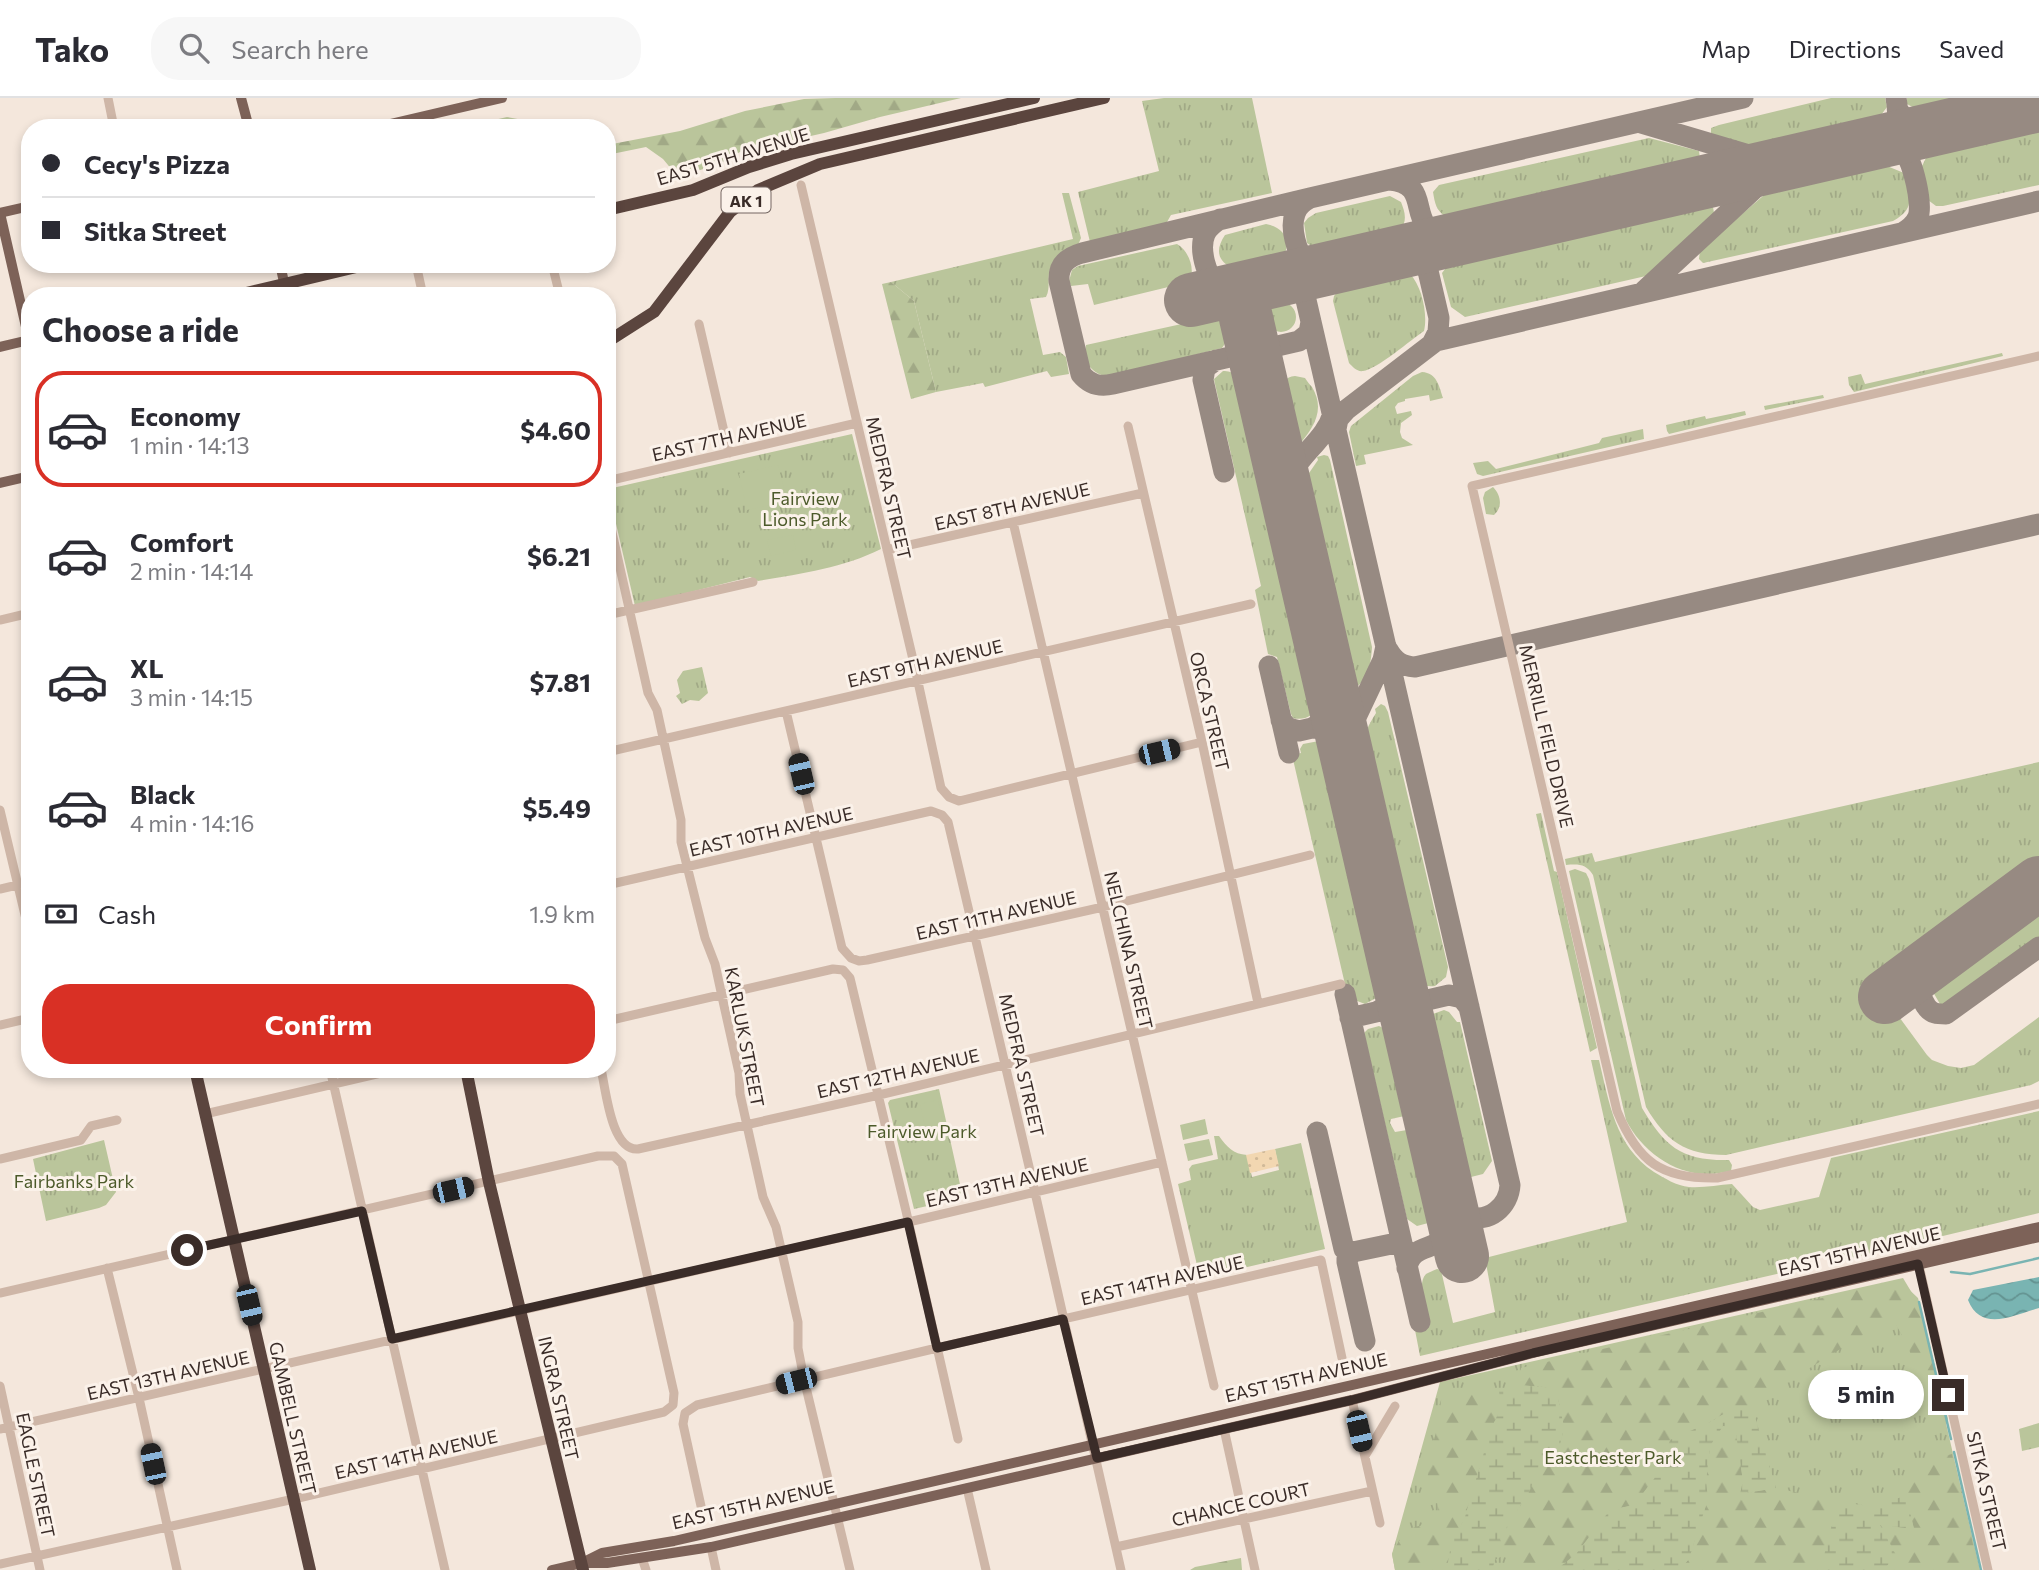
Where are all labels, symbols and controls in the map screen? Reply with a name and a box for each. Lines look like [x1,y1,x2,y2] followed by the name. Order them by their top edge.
[151,17,641,80] search box
[35,28,109,69] text: Tako
[175,29,213,67] icon: search
[231,33,369,64] text: Search here
[1701,34,1751,63] text: Map
[1789,34,1901,63] text: Directions
[1939,34,2004,63] text: Saved
[654,122,812,190] street label: EAST 5TH AVENUE
[84,148,230,179] text: Cecy's Pizza
[722,188,770,212] road number: AK 1
[84,215,226,246] text: Sitka Street
[42,309,239,349] text: Choose a ride
[46,398,109,461] icon: car
[130,400,241,431] text: Economy
[650,409,808,465] street label: EAST 7TH AVENUE
[520,414,591,445] text: $4.60
[862,414,916,562] street label: MEDFRA STREET
[130,431,250,459] text: 1 min · 14:13
[932,477,1092,535] street label: EAST 8TH AVENUE
[762,487,848,530] park label: Fairview Lions Park
[46,524,109,587] icon: car
[130,526,233,557] text: Comfort
[527,540,591,571] text: $6.21
[130,557,253,585] text: 2 min · 14:14
[845,634,1005,692] street label: EAST 9TH AVENUE
[1515,642,1579,830] street label: MERRILL FIELD DRIVE
[1186,649,1234,773] street label: ORCA STREET
[46,650,109,713] icon: car
[130,652,164,683] text: XL
[529,666,591,697] text: $7.81
[130,683,253,711] text: 3 min · 14:15
[1137,737,1182,767] car
[787,751,816,797] car
[46,776,109,839] icon: car
[130,778,196,809] text: Black
[523,792,591,823] text: $5.49
[687,801,855,861] street label: EAST 10TH AVENUE
[130,809,254,837] text: 4 min · 14:16
[1100,869,1158,1031] street label: NELCHINA STREET
[914,886,1078,944] street label: EAST 11TH AVENUE
[42,895,80,933] icon: cash
[98,898,156,929] text: Cash
[529,900,595,928] text: 1.9 km
[721,965,769,1109] street label: KARLUK STREET
[42,984,595,1064] button: Confirm
[995,991,1049,1139] street label: MEDFRA STREET
[815,1044,981,1102] street label: EAST 12TH AVENUE
[867,1120,977,1142] park label: Fairview Park
[924,1153,1090,1211] street label: EAST 13TH AVENUE
[14,1170,135,1192] park label: Fairbanks Park
[431,1175,476,1205] car
[1776,1222,1942,1280] street label: EAST 15TH AVENUE
[171,1234,203,1266] route start
[1079,1251,1245,1309] street label: EAST 14TH AVENUE
[235,1282,264,1328] car
[534,1334,584,1462] street label: INGRA STREET
[265,1340,321,1496] street label: GAMBELL STREET
[85,1346,251,1404] street label: EAST 13TH AVENUE
[1223,1348,1389,1406] street label: EAST 15TH AVENUE
[774,1366,819,1396] car
[1808,1370,1924,1420] callout: 5 min
[1932,1379,1964,1411] route end
[1837,1380,1895,1408] text: 5 min
[1345,1408,1374,1454] car
[12,1411,60,1539] street label: EAGLE STREET
[333,1425,499,1483] street label: EAST 14TH AVENUE
[1963,1429,2011,1553] street label: SITKA STREET
[139,1441,168,1487] car
[1544,1446,1682,1468] park label: Eastchester Park
[670,1475,836,1533] street label: EAST 15TH AVENUE
[1169,1477,1313,1531] street label: CHANCE COURT

